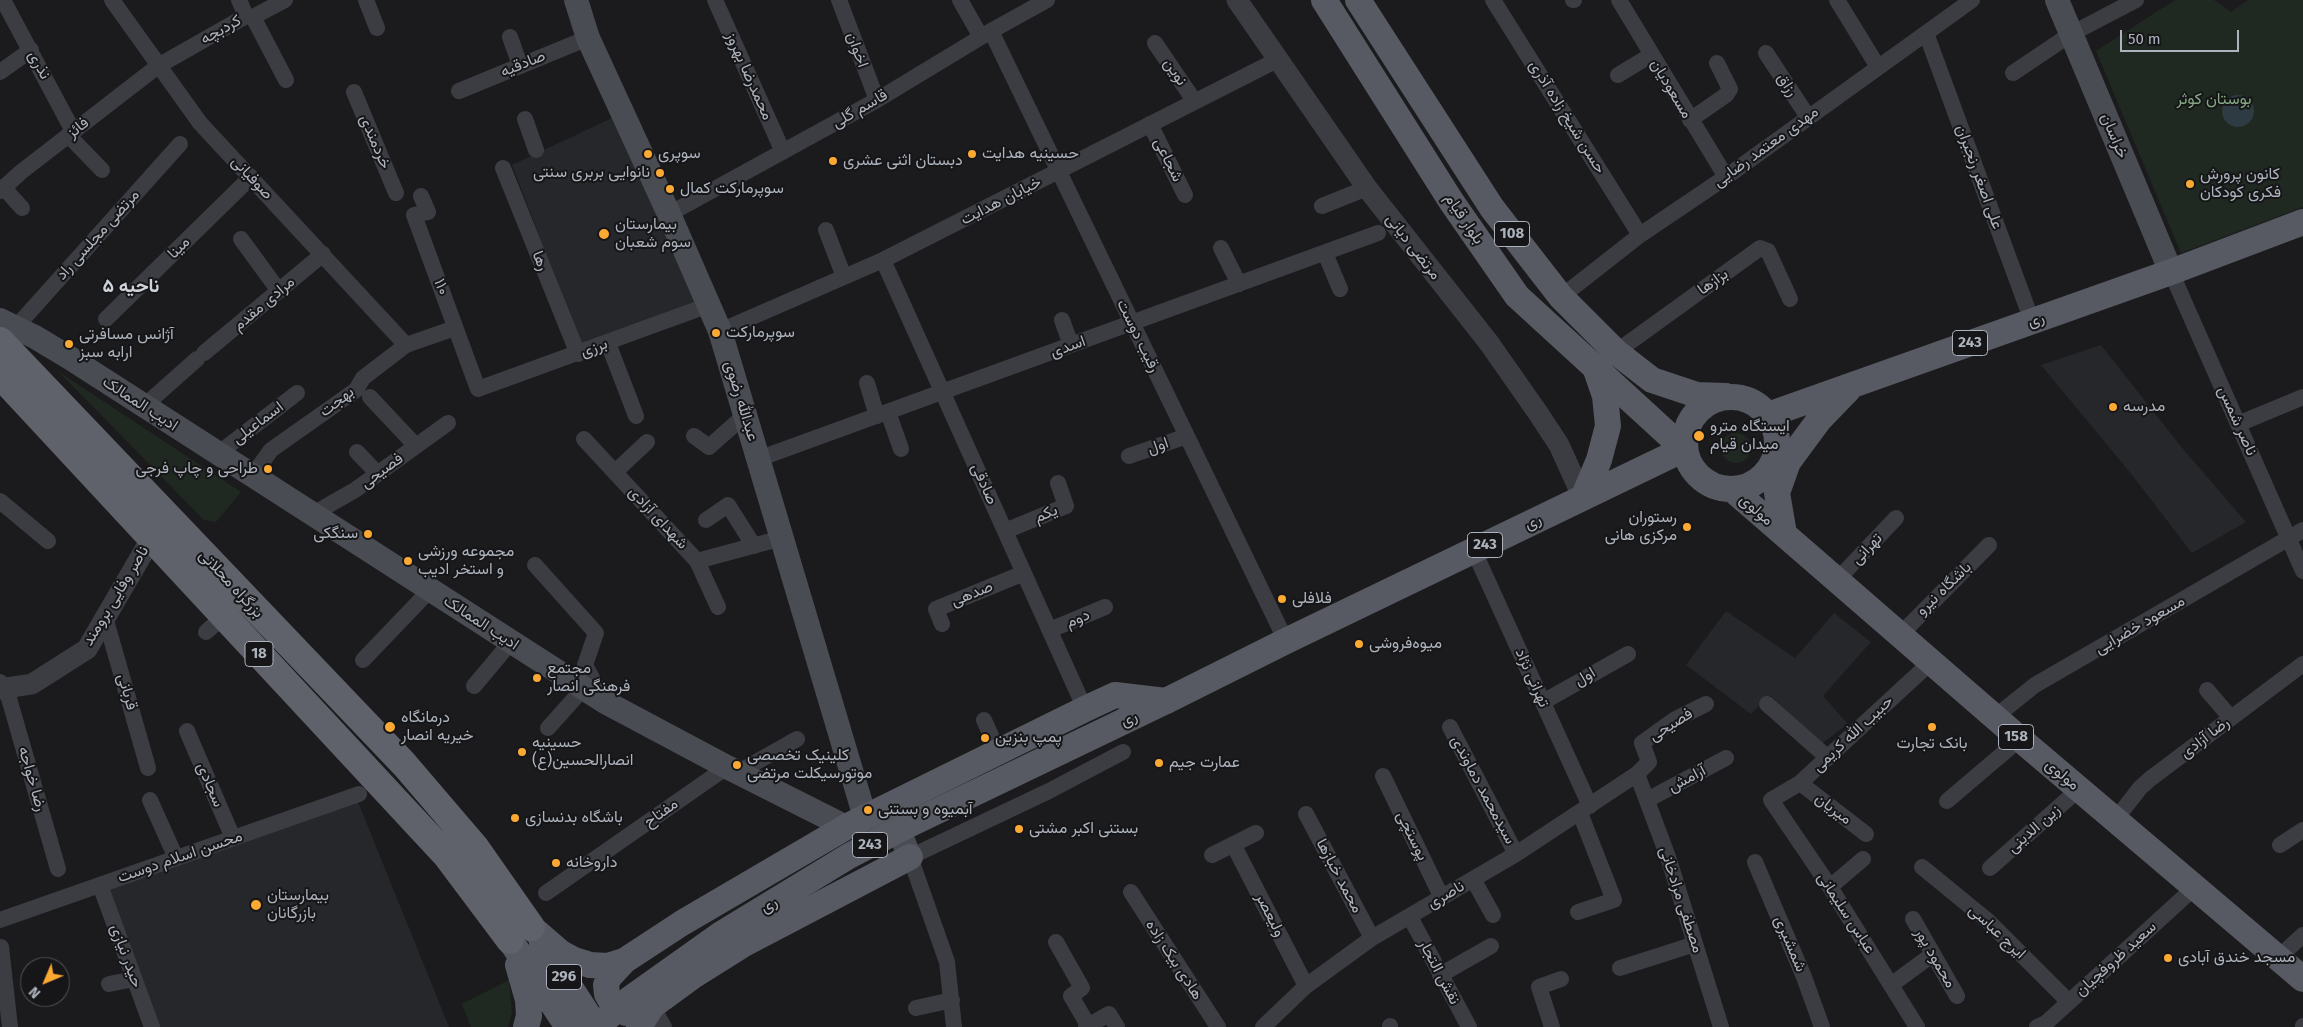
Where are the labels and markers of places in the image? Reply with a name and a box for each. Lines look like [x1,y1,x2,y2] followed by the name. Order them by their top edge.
[658,144,701,164] place label: سوپری
[982,144,1079,164] place label: حسینیه هدایت
[642,148,654,160] marker: سوپری
[966,148,978,160] marker: حسینیه هدایت
[843,151,963,171] place label: دبستان اثنی عشری
[827,155,839,167] marker: دبستان اثنی عشری
[533,163,650,183] place label: نانوایی بربری سنتی
[2200,165,2281,203] place label: کانون پرورش فکری کودکان
[654,167,666,179] marker: نانوایی بربری سنتی
[2184,178,2196,190] marker: کانون پرورش فکری کودکان
[680,179,784,199] place label: سوپرمارکت کمال
[664,183,676,195] marker: سوپرمارکت کمال
[615,215,691,253] place label: بیمارستان سوم شعبان
[597,227,611,241] marker: بیمارستان سوم شعبان
[726,323,795,343] place label: سوپرمارکت
[79,325,174,363] place label: آژانس مسافرتی ارابه سبز
[710,327,722,339] marker: سوپرمارکت
[63,338,75,350] marker: آژانس مسافرتی ارابه سبز
[2123,397,2165,417] place label: مدرسه
[2107,401,2119,413] marker: مدرسه
[1710,417,1790,455] place label: ایستگاه مترو میدان قیام
[1692,429,1706,443] marker: ایستگاه مترو میدان قیام
[136,459,258,479] place label: طراحی و چاپ فرجی
[262,463,274,475] marker: طراحی و چاپ فرجی
[1605,508,1677,546] place label: رستوران مرکزی هانی
[1681,521,1693,533] marker: رستوران مرکزی هانی
[313,524,358,544] place label: سنگکی
[362,528,374,540] marker: سنگکی
[418,542,514,580] place label: مجموعه ورزشی و استخر ادیب
[402,555,414,567] marker: مجموعه ورزشی و استخر ادیب
[1292,589,1332,609] place label: فلافلی
[1276,593,1288,605] marker: فلافلی
[1369,634,1442,654] place label: میوه‌فروشی
[1353,638,1365,650] marker: میوه‌فروشی
[547,659,630,697] place label: مجتمع فرهنگی انصار
[531,672,543,684] marker: مجتمع فرهنگی انصار
[401,708,473,746] place label: درمانگاه خیریه انصار
[383,720,397,734] marker: درمانگاه خیریه انصار
[1926,721,1938,733] marker: بانک تجارت
[995,728,1062,748] place label: پمپ بنزین
[979,732,991,744] marker: پمپ بنزین
[532,733,633,771] place label: حسینیه انصارالحسین(ع)
[1897,734,1967,754] place label: بانک تجارت
[516,746,528,758] marker: حسینیه انصارالحسین(ع)
[747,746,872,784] place label: کلینیک تخصصی موتورسیکلت مرتضی
[1169,753,1240,773] place label: عمارت جیم
[1153,757,1165,769] marker: عمارت جیم
[731,759,743,771] marker: کلینیک تخصصی موتورسیکلت مرتضی
[878,800,973,820] place label: آبمیوه و بستنی
[862,804,874,816] marker: آبمیوه و بستنی
[525,808,623,828] place label: باشگاه بدنسازی
[509,812,521,824] marker: باشگاه بدنسازی
[1029,819,1138,839] place label: بستنی اکبر مشتی
[1013,823,1025,835] marker: بستنی اکبر مشتی
[566,853,617,873] place label: داروخانه
[550,857,562,869] marker: داروخانه
[267,886,329,924] place label: بیمارستان بازرگانان
[249,898,263,912] marker: بیمارستان بازرگانان
[2178,948,2295,968] place label: مسجد خندق آبادی
[2162,952,2174,964] marker: مسجد خندق آبادی

